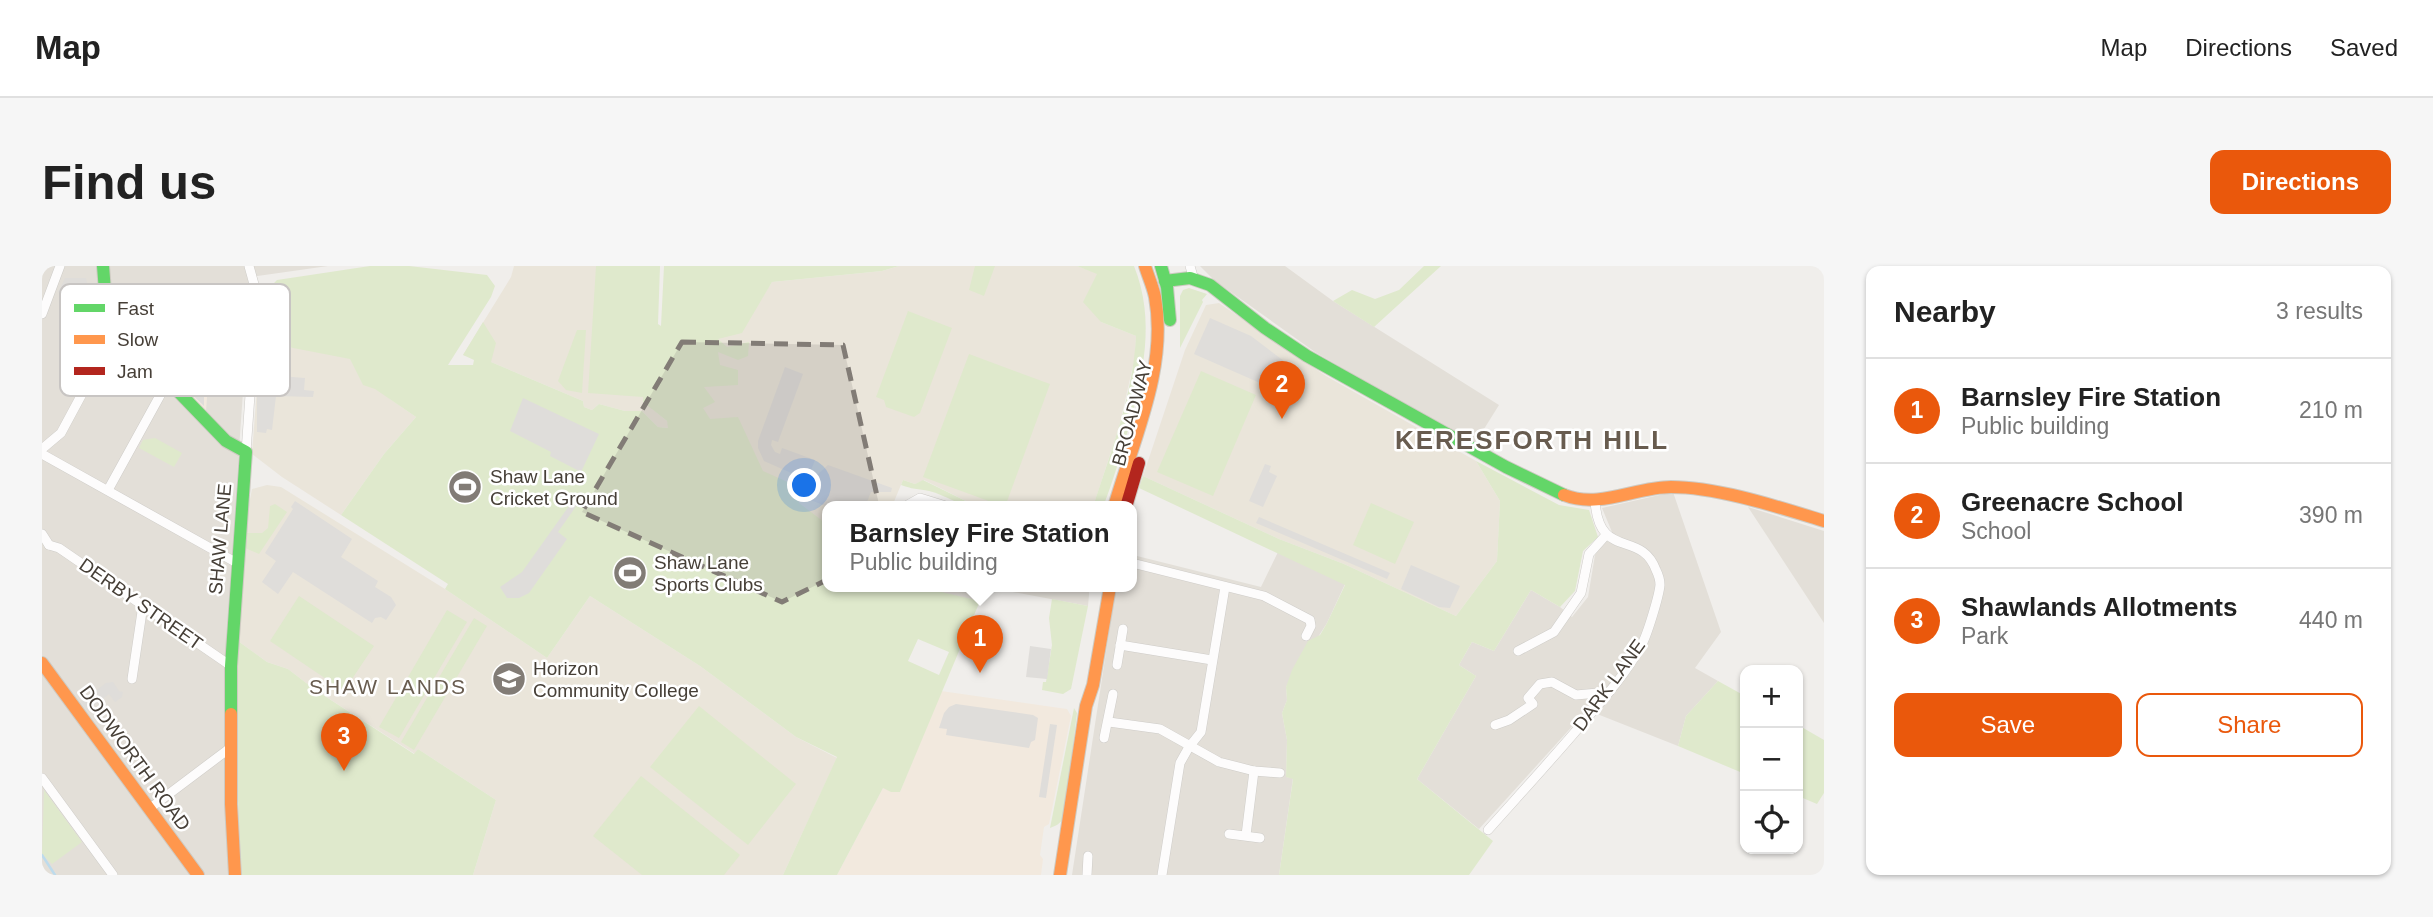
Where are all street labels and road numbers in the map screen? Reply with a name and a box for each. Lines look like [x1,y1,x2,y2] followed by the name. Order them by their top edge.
[1108,357,1156,468] street label: BROADWAY
[205,483,235,595] street label: SHAW LANE
[75,554,207,655] street label: DERBY STREET
[1569,635,1649,735] street label: DARK LANE
[75,682,195,834] street label: DODWORTH ROAD

